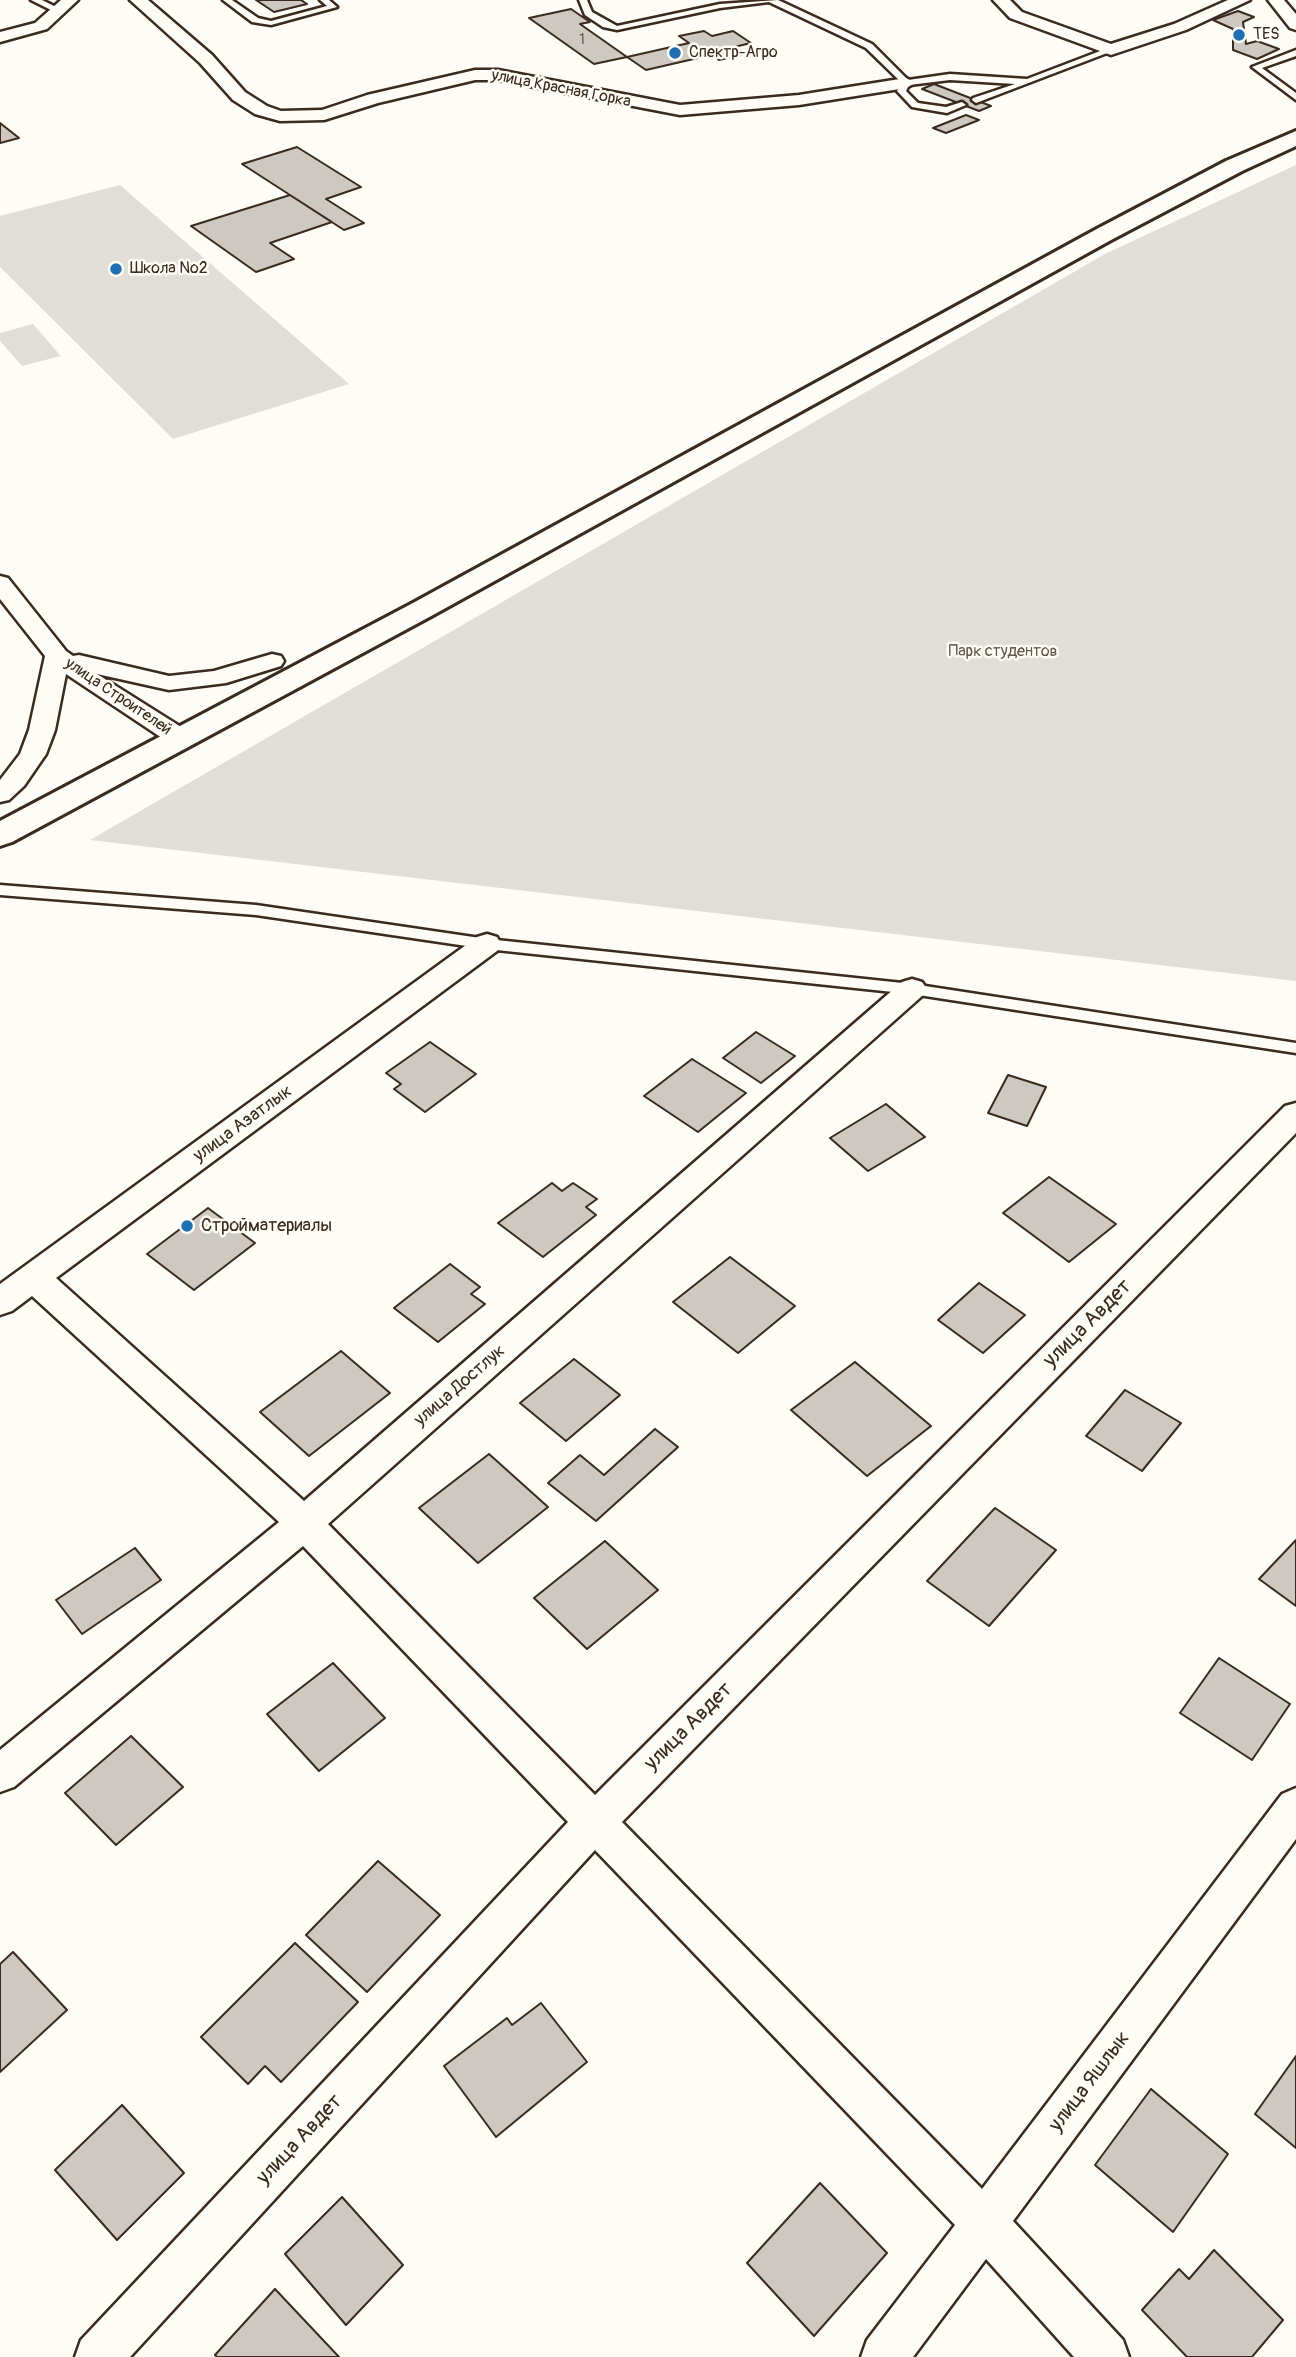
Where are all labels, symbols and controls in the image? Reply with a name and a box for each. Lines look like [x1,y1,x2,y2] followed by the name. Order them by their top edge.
[1253,25,1280,45] place label: TES
[1231,27,1247,43] marker: TES
[579,32,585,48] house number: 1
[689,43,778,63] place label: Спектр-Агро
[667,45,683,61] marker: Спектр-Агро
[490,66,632,112] street label: улица Красная Горка
[130,259,208,279] place label: Школа №2
[108,261,124,277] marker: Школа №2
[949,642,1057,662] park label: Парк студентов
[61,654,175,740] street label: улица Строителей
[189,1081,297,1167] street label: улица Азатлык
[201,1215,332,1237] place label: Стройматериалы
[179,1218,195,1234] marker: Стройматериалы
[1039,1275,1137,1373] street label: улица Авдет
[410,1341,510,1431] street label: улица Достлук
[640,1678,738,1776] street label: улица Авдет
[1044,2027,1136,2137] street label: улица Яшлык
[252,2090,348,2190] street label: улица Авдет

